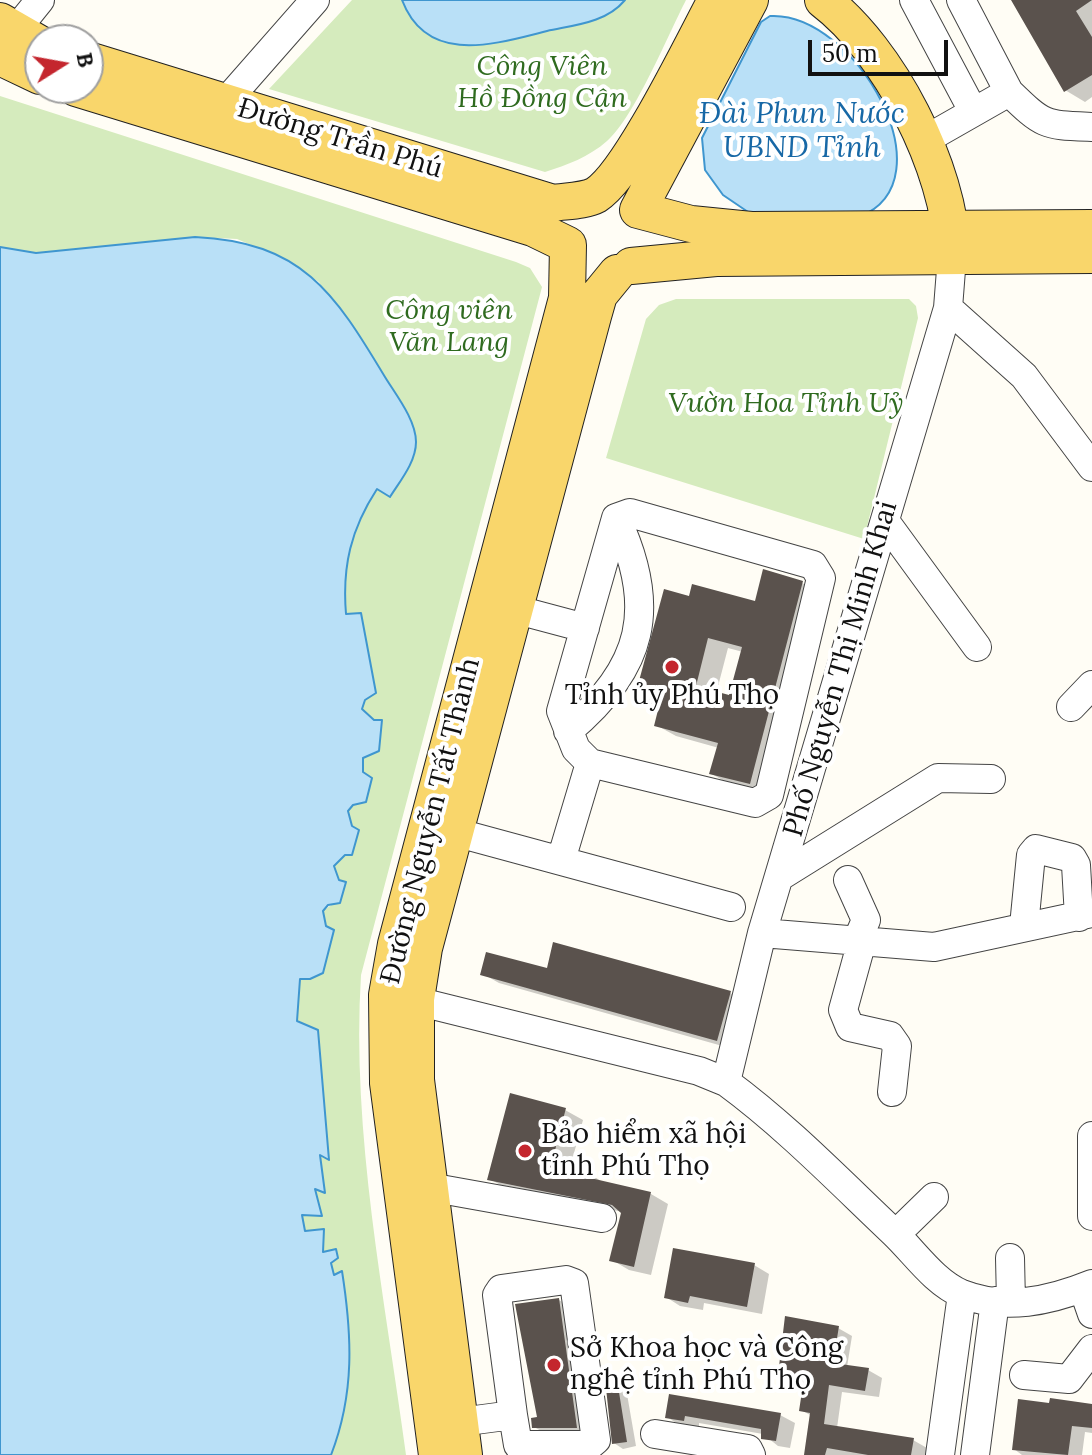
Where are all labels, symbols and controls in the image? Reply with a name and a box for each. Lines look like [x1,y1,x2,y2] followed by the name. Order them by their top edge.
[24,24,104,104] north arrow
[812,24,952,74] scale bar
[822,38,878,69] text: 50 m
[70,50,101,70] text: B
[457,50,627,116] park label: Công Viên Hồ Đồng Cận
[233,92,447,186] street label: Đường Trần Phú
[699,96,905,166] water label: Đài Phun Nước UBND Tỉnh
[385,294,513,360] park label: Công viên Văn Lang
[668,387,904,421] park label: Vườn Hoa Tỉnh Uỷ
[777,497,905,841] street label: Phố Nguyễn Thị Minh Khai
[374,654,488,988] street label: Đường Nguyễn Tất Thành
[663,658,681,676] marker: Tỉnh ủy Phú Thọ
[565,679,779,713] place label: Tỉnh ủy Phú Thọ
[541,1118,746,1184] place label: Bảo hiểm xã hội tỉnh Phú Thọ
[516,1142,534,1160] marker: Bảo hiểm xã hội tỉnh Phú Thọ
[570,1332,843,1398] place label: Sở Khoa học và Công nghệ tỉnh Phú Thọ
[545,1356,563,1374] marker: Sở Khoa học và Công nghệ tỉnh Phú Thọ

